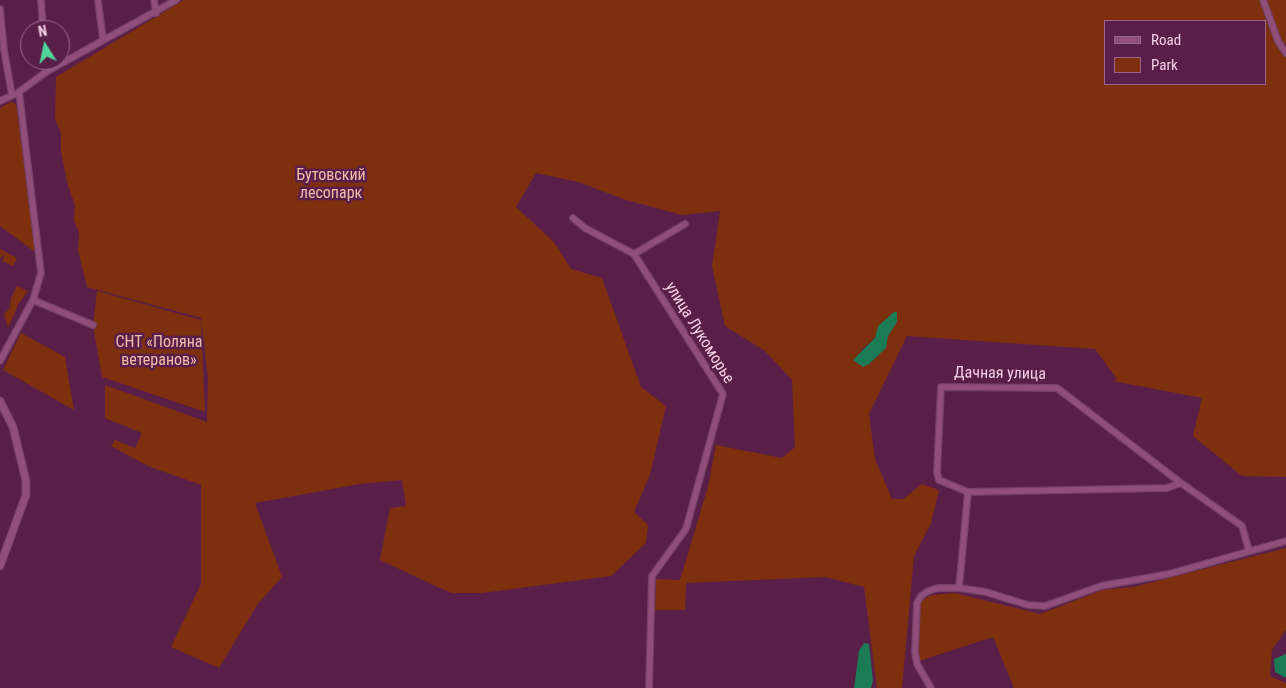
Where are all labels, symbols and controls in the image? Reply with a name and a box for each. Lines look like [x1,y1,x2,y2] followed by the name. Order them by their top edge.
[20,20,70,70] north arrow
[1104,20,1266,85] legend
[37,23,48,40] text: N
[1151,31,1181,49] text: Road
[1151,56,1178,74] text: Park
[296,166,366,204] park label: Бутовский лесопарк
[660,279,738,387] street label: улица Лукоморье
[116,333,202,371] park label: СНТ «Поляна ветеранов»
[954,364,1046,384] street label: Дачная улица

